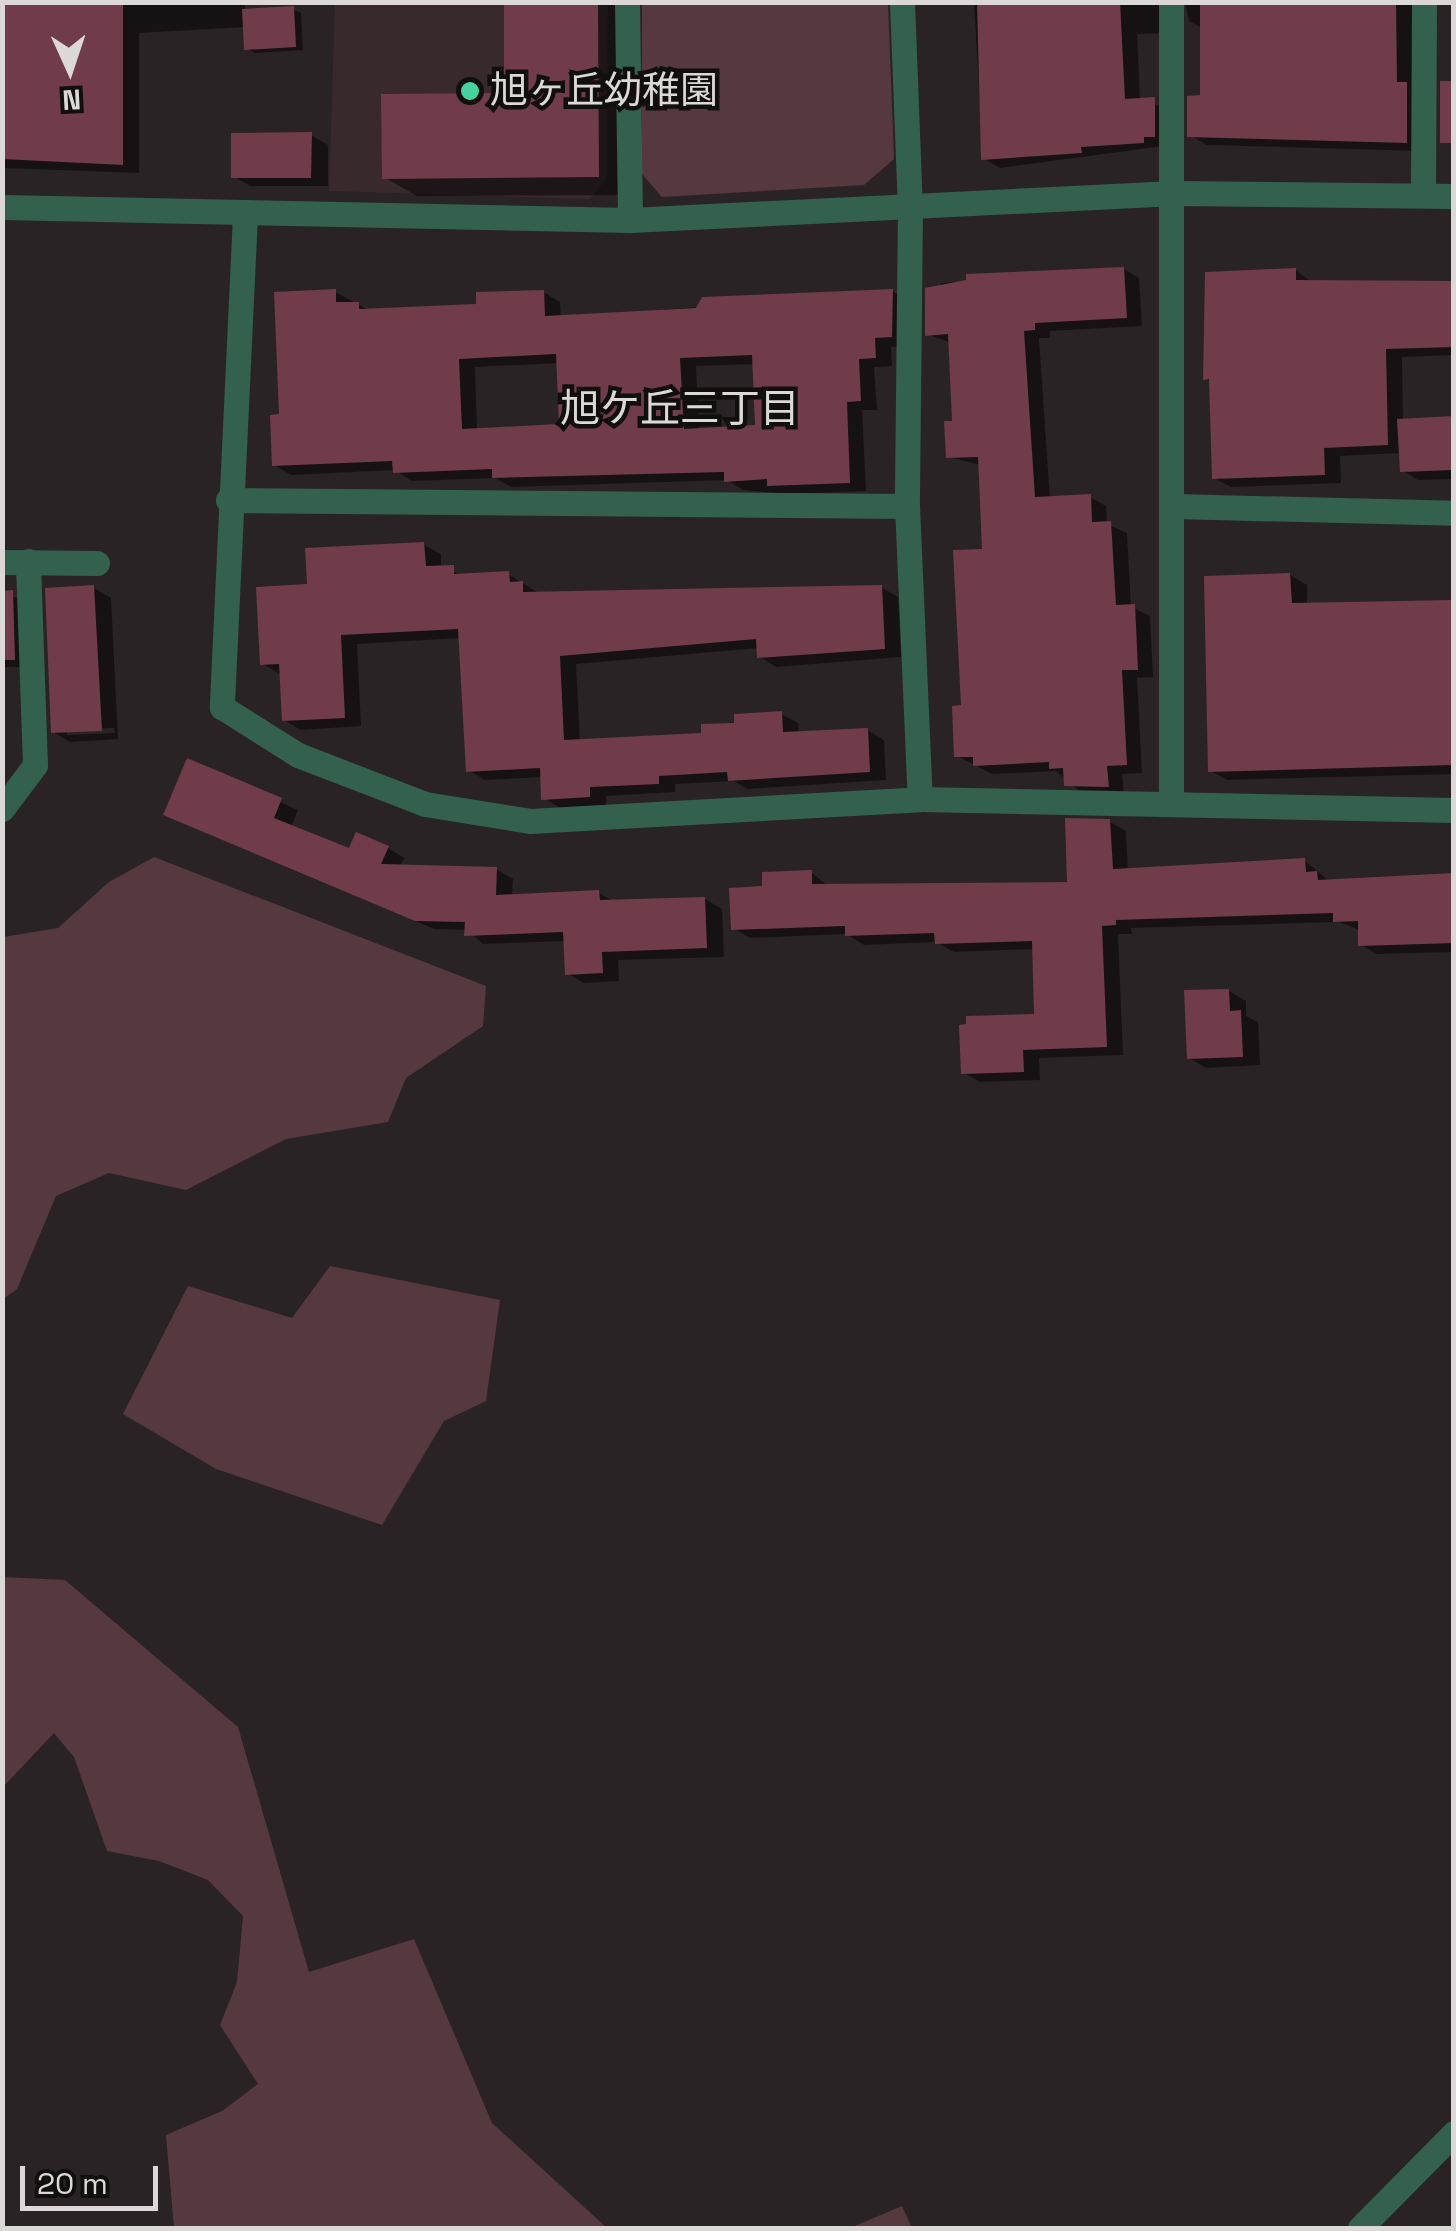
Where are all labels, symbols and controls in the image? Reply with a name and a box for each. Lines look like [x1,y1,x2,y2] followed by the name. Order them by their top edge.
[20,20,120,120] north arrow
[490,68,718,114] place label: 旭ヶ丘幼稚園
[459,80,481,102] marker: 旭ヶ丘幼稚園
[61,81,82,118] text: N
[560,385,800,433] district label: 旭ケ丘三丁目
[25,2146,162,2208] scale bar
[37,2164,108,2203] text: 20 m

